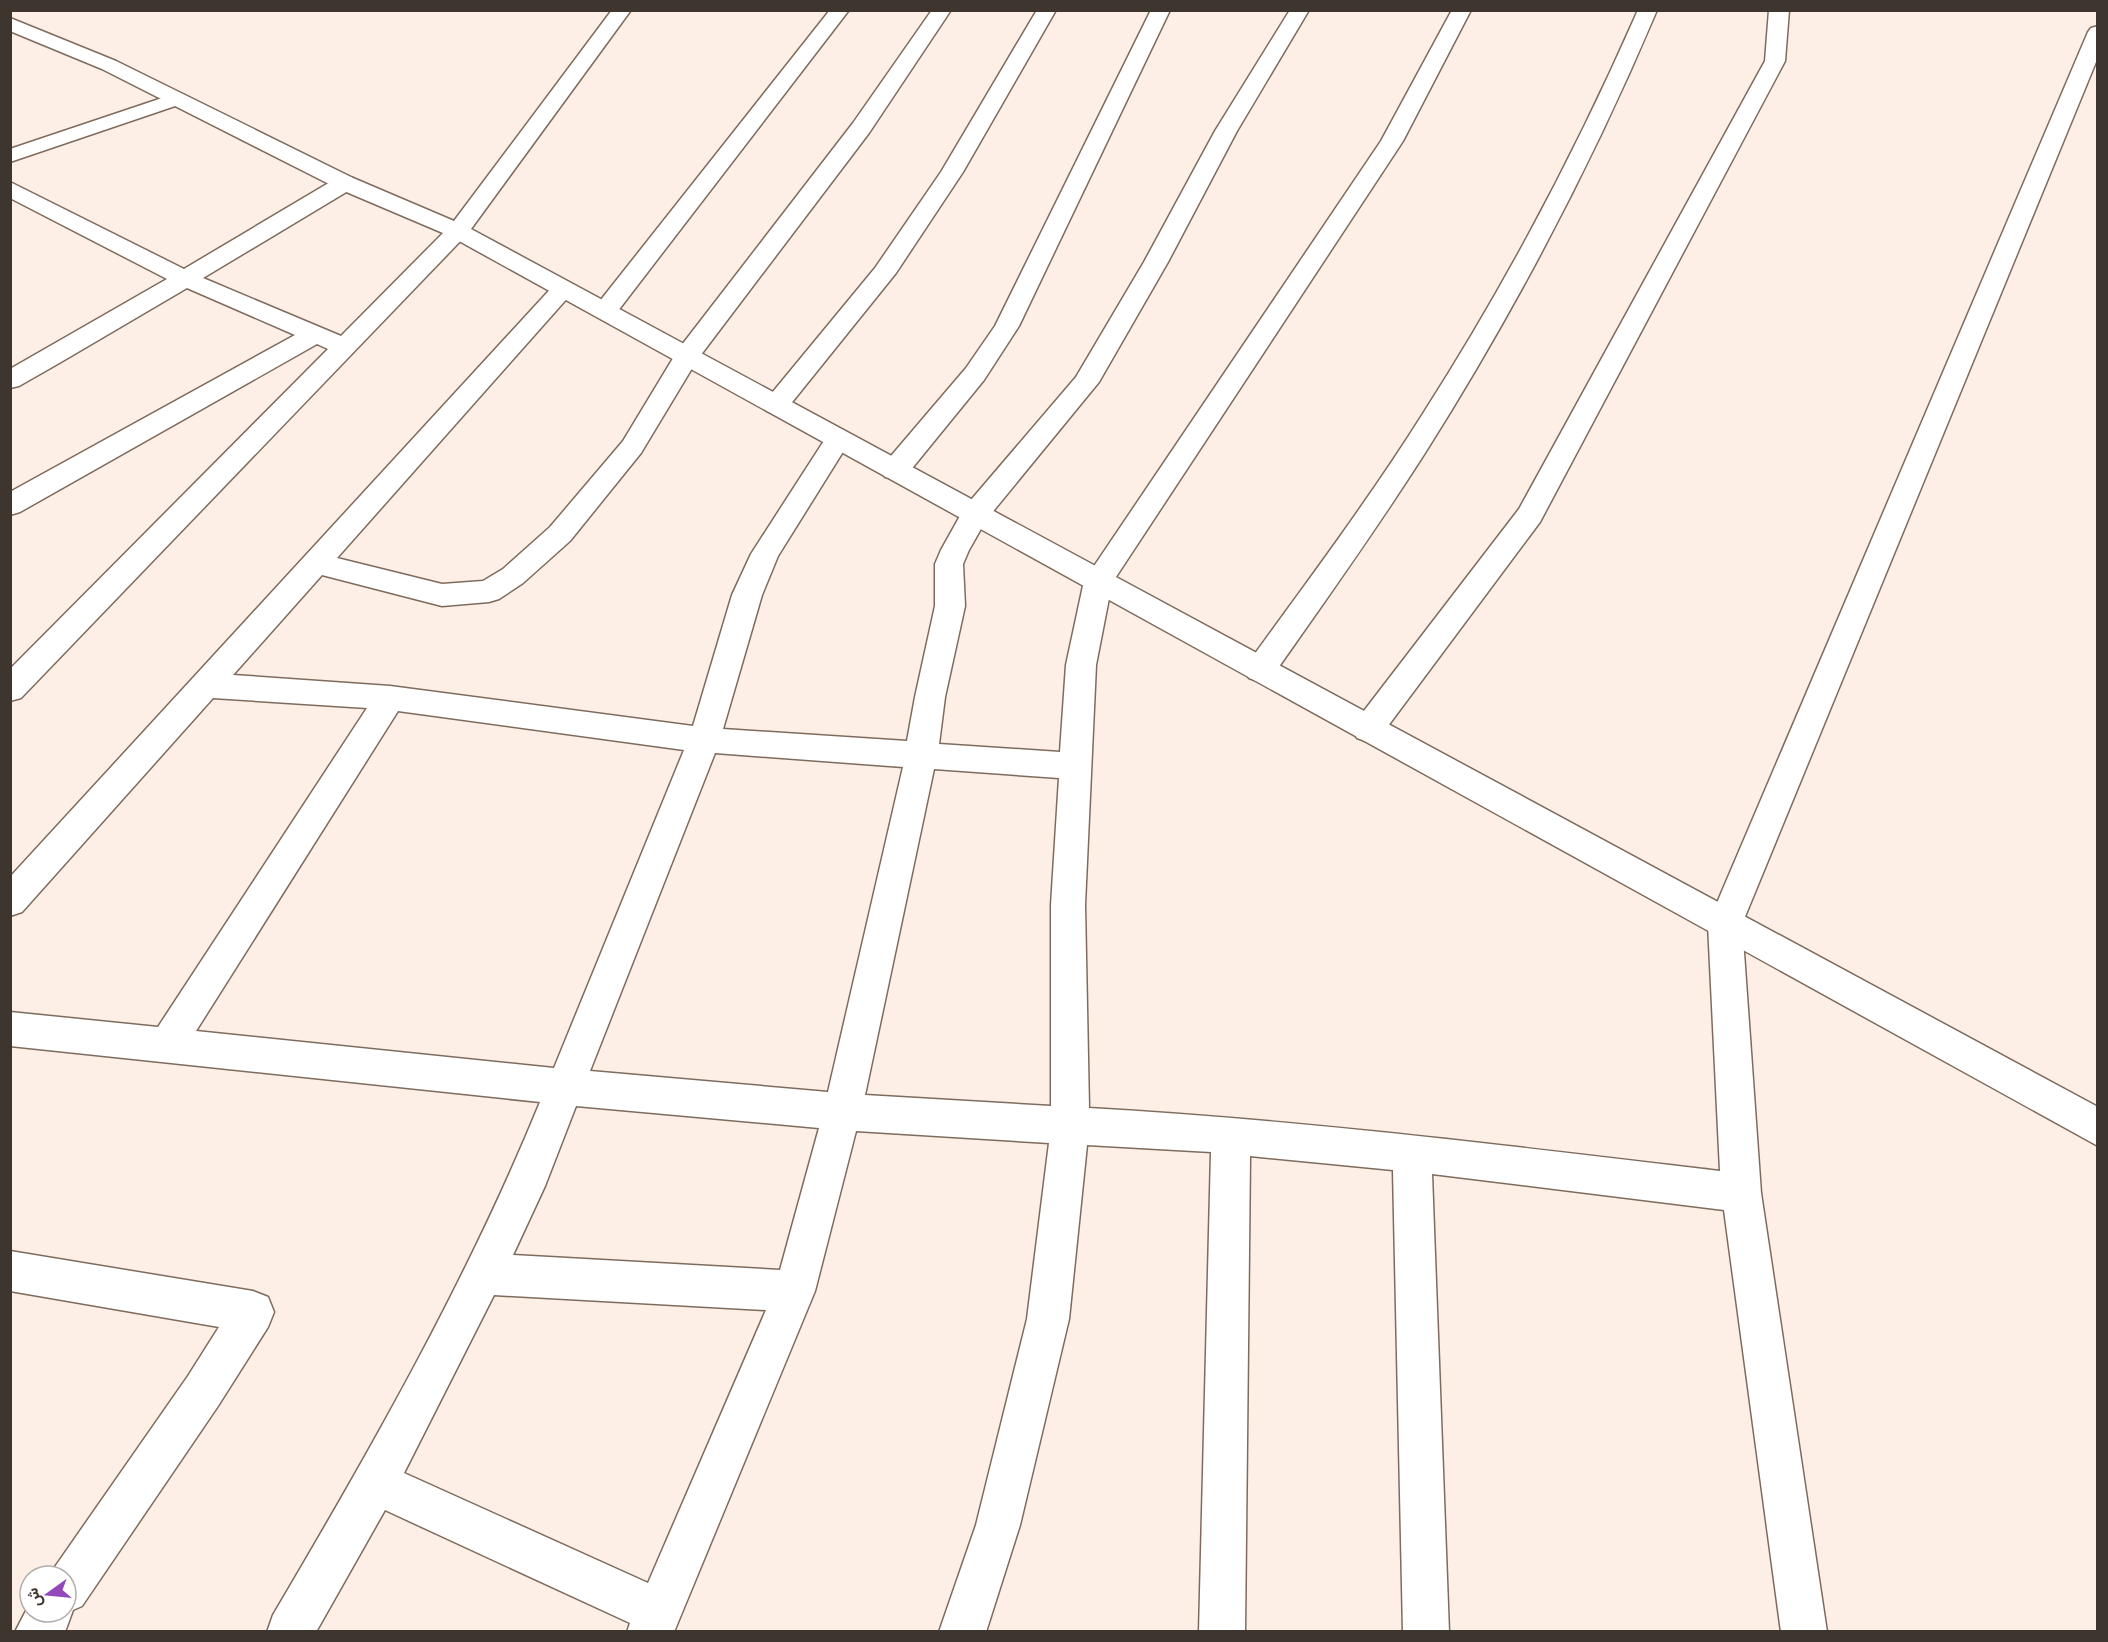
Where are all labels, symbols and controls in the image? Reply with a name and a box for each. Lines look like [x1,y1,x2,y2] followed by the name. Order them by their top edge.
[18,1564,78,1624] north arrow
[23,1586,46,1609] text: ش

